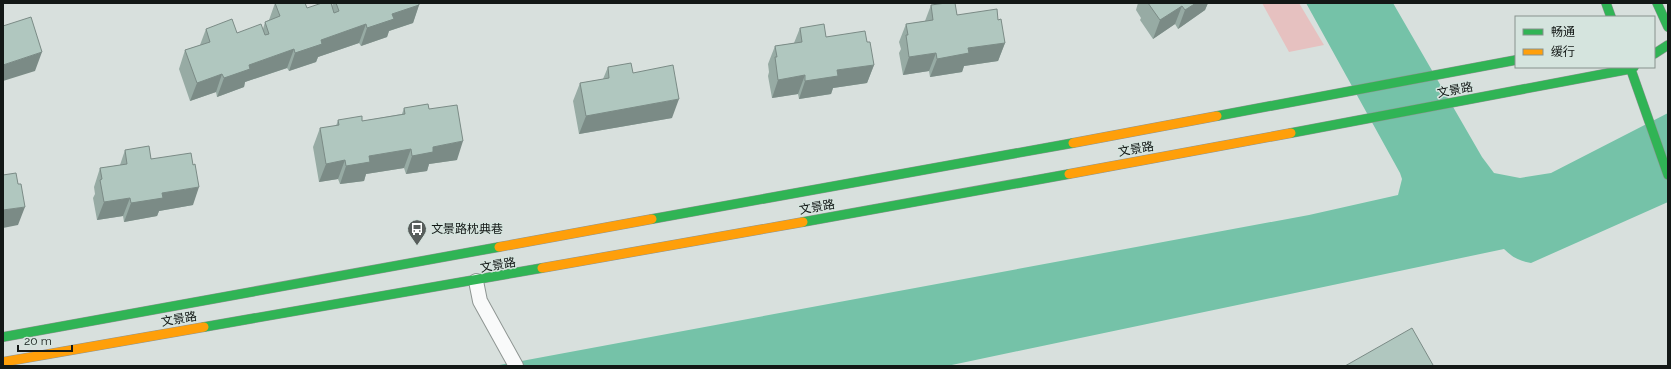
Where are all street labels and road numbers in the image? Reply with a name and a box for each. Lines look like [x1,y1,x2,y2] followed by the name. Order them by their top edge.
[1436,80,1474,100] street label: 文景路
[1117,139,1155,159] street label: 文景路
[798,197,836,217] street label: 文景路
[479,255,517,275] street label: 文景路
[160,309,198,329] street label: 文景路

